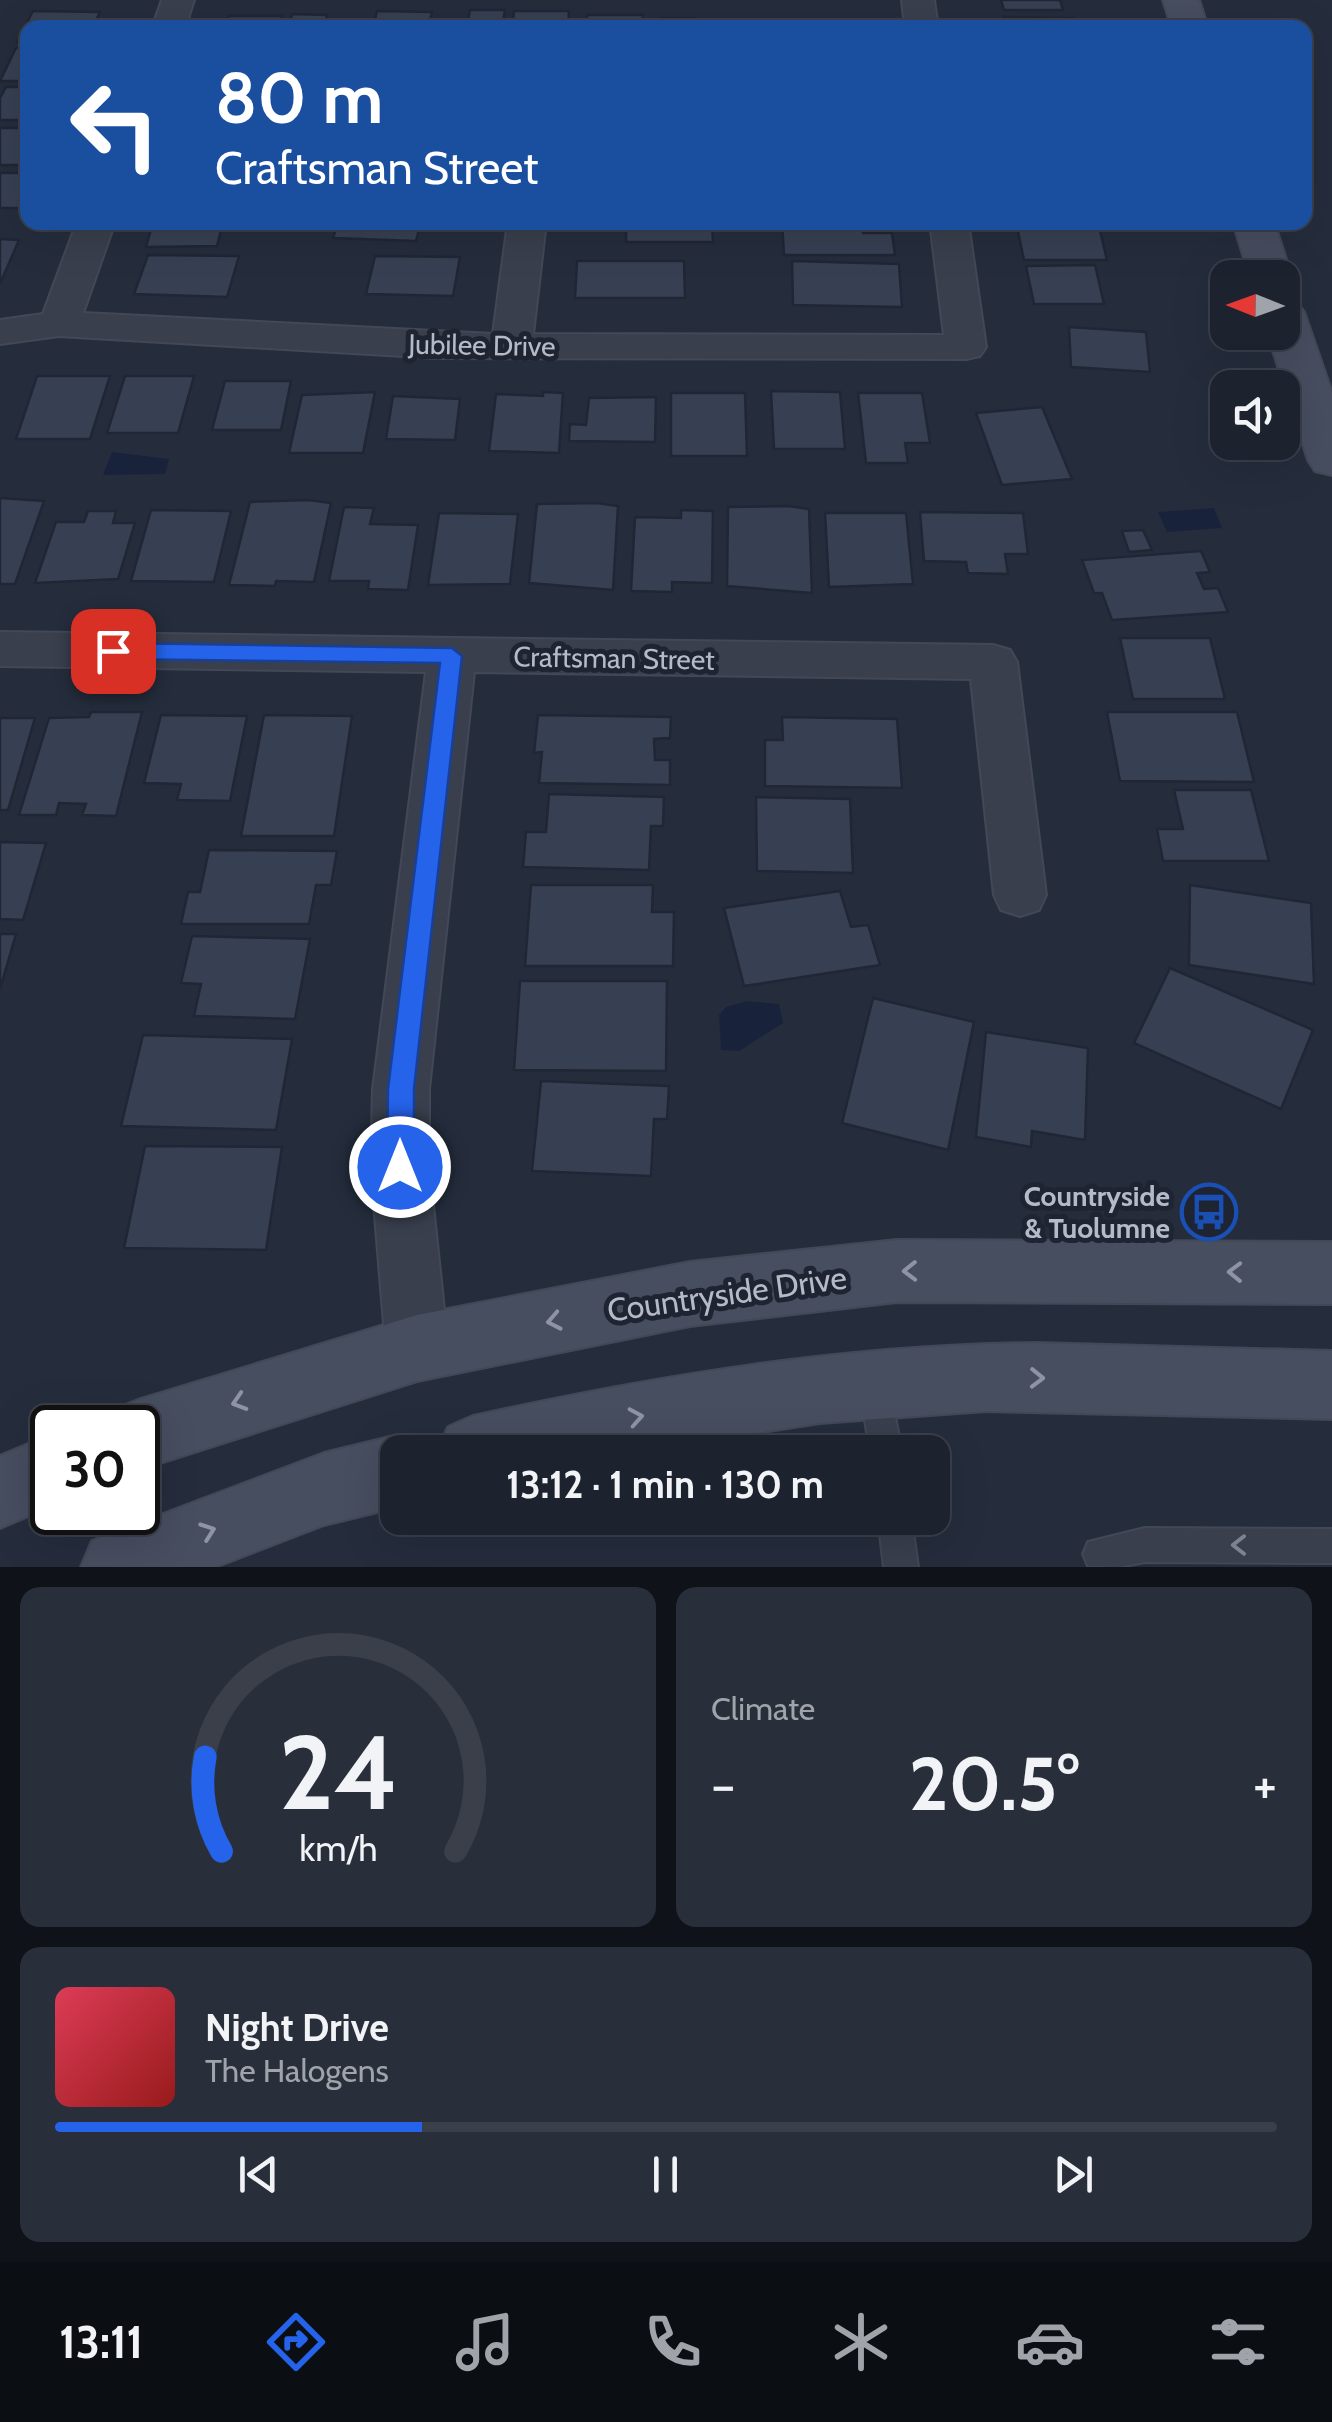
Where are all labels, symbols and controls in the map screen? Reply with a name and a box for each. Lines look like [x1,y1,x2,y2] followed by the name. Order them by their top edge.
[215,55,383,141] text: 80 m
[50,60,180,190] icon: left
[215,141,538,195] text: Craftsman Street
[1210,260,1300,350] north arrow
[1210,260,1300,460] map controls
[407,327,556,363] street label: Jubilee Drive
[1210,370,1300,460] button: sound
[71,609,156,694] pin
[86,624,141,679] icon: arrive
[513,639,715,677] street label: Craftsman Street
[348,1115,452,1219] position arrow
[1024,1179,1170,1245] place label: Countryside & Tuolumne
[1179,1182,1239,1242] bus stop icon: Countryside & Tuolumne
[605,1257,849,1330] street label: Countryside Drive
[901,1260,916,1282] one-way arrow
[1226,1261,1242,1283] one-way arrow
[545,1310,562,1331] one-way arrow
[1030,1368,1046,1389] one-way arrow
[231,1390,248,1411] one-way arrow
[30,1405,160,1535] speed limit sign: 30
[628,1407,644,1428] one-way arrow
[506,1461,824,1508] text: 13:12 · 1 min · 130 m
[199,1522,216,1543] one-way arrow
[1230,1534,1246,1556] one-way arrow
[711,1689,815,1728] text: Climate
[278,1709,398,1835] text: 24
[909,1738,1079,1829] text: 20.5°
[711,1751,735,1818] text: −
[1253,1751,1277,1818] text: +
[299,1827,377,1870] text: km/h
[205,2004,389,2051] text: Night Drive
[205,2051,389,2090] text: The Halogens
[231,2147,286,2202] icon: previous
[638,2147,693,2202] icon: pause
[1046,2147,1101,2202] icon: next
[261,2307,331,2377] icon: directions
[450,2307,520,2377] icon: music
[638,2307,708,2377] icon: phone
[826,2307,896,2377] icon: climate
[1015,2307,1085,2377] icon: car
[1203,2307,1273,2377] icon: filters
[59,2315,143,2369] text: 13:11

